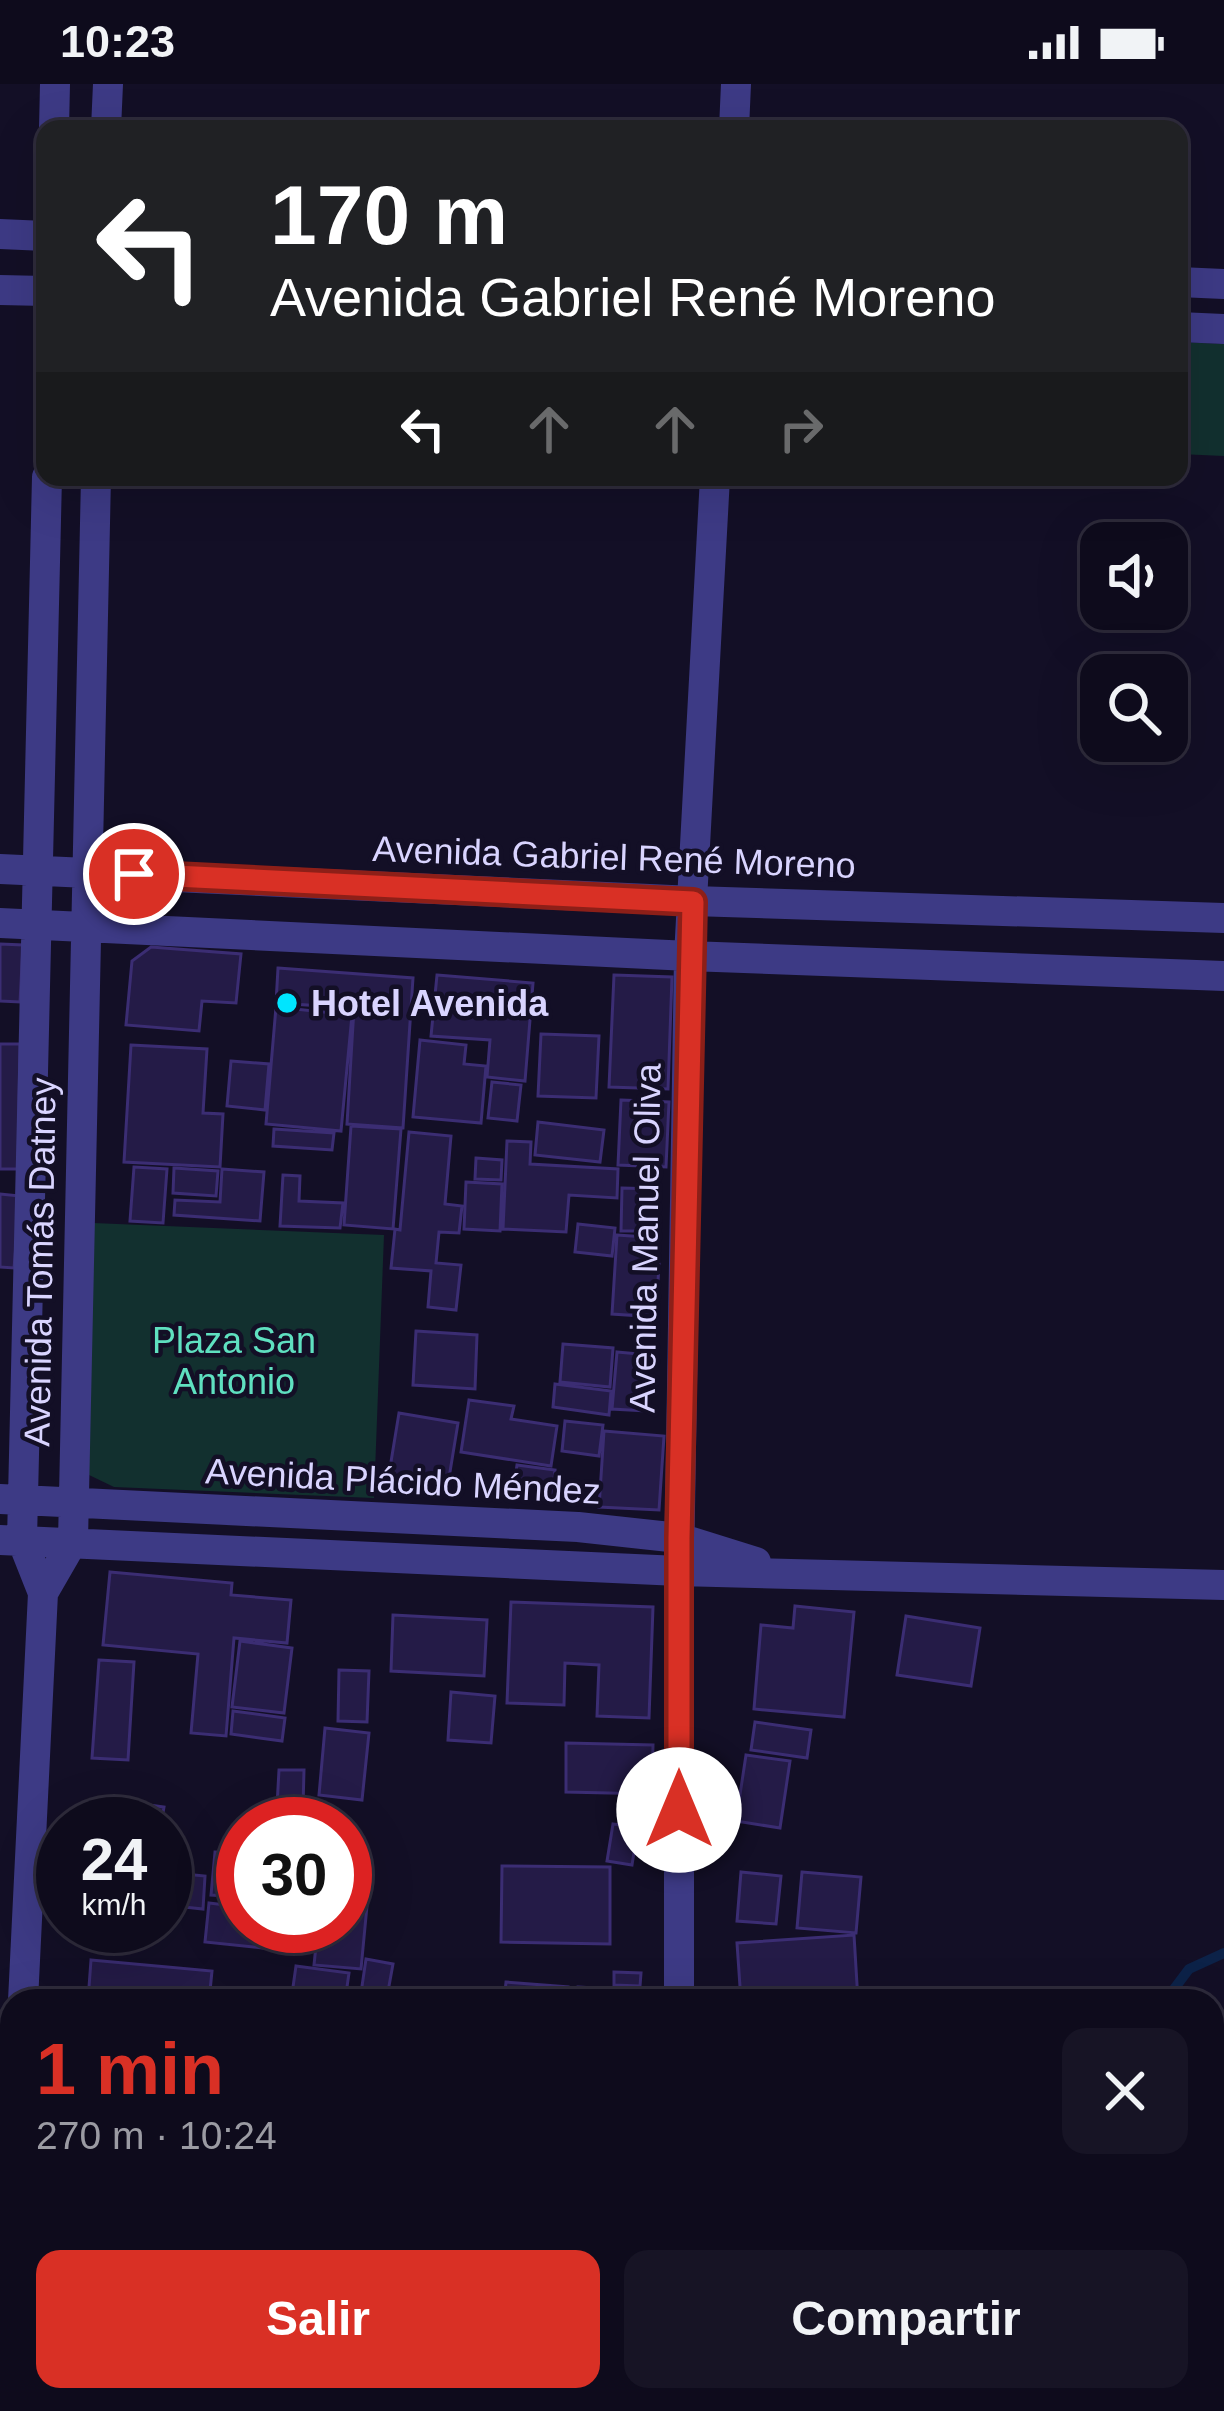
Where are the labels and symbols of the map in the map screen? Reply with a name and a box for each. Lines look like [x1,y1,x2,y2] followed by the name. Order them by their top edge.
[83,823,185,925] pin
[372,828,856,886] street label: Avenida Gabriel René Moreno
[311,983,549,1024] place label: Hotel Avenida
[274,990,300,1016] marker: Hotel Avenida
[621,1062,669,1413] street label: Avenida Manuel Oliva
[16,1077,64,1447] street label: Avenida Tomás Datney
[152,1320,316,1402] park label: Plaza San Antonio
[204,1450,602,1512] street label: Avenida Plácido Méndez
[616,1747,742,1873] position arrow
[216,1797,372,1953] speed limit sign: 30

